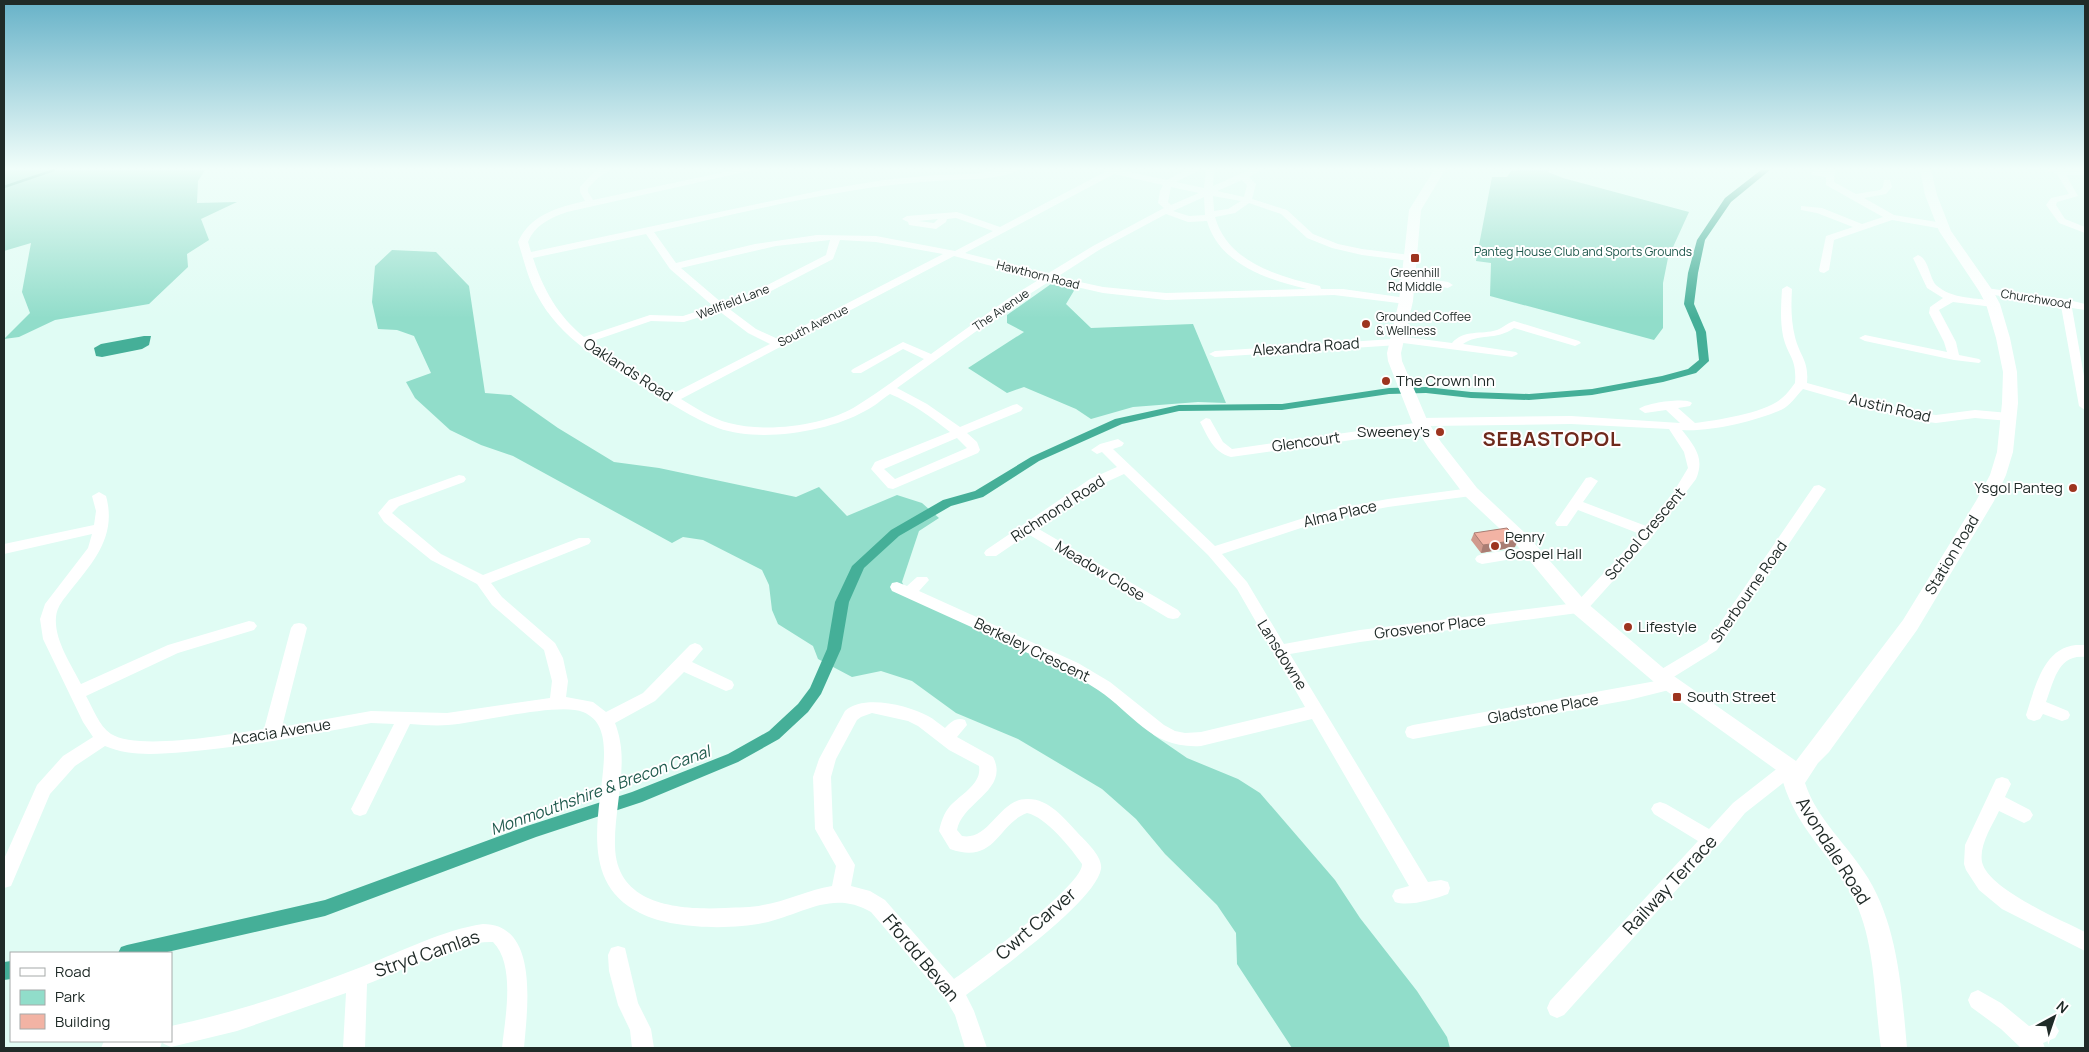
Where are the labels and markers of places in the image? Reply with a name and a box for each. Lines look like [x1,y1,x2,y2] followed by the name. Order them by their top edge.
[1409,252,1421,264] marker: Greenhill Rd Middle
[1388,264,1442,295] place label: Greenhill Rd Middle
[1376,308,1471,339] place label: Grounded Coffee & Wellness
[1360,318,1372,330] marker: Grounded Coffee & Wellness
[1396,370,1495,391] place label: The Crown Inn
[1380,375,1392,387] marker: The Crown Inn
[1357,421,1430,442] place label: Sweeney's
[1434,426,1446,438] marker: Sweeney's
[1974,477,2063,498] place label: Ysgol Panteg
[2067,482,2079,494] marker: Ysgol Panteg
[1505,526,1582,564] place label: Penry Gospel Hall
[1489,540,1501,552] marker: Penry Gospel Hall
[1638,616,1697,637] place label: Lifestyle
[1622,621,1634,633] marker: Lifestyle
[1687,686,1776,707] place label: South Street
[1671,691,1683,703] marker: South Street

